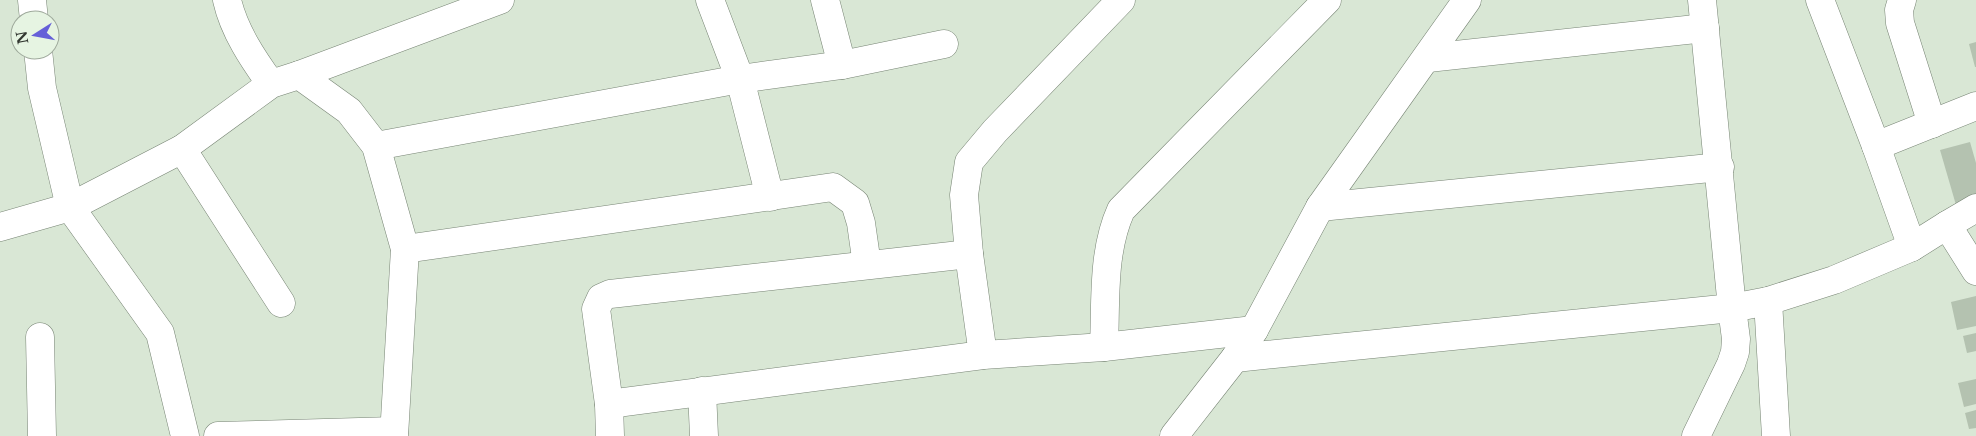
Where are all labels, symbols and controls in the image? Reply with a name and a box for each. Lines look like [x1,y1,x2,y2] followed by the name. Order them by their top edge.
[10,10,60,60] north arrow
[12,29,32,46] text: N

